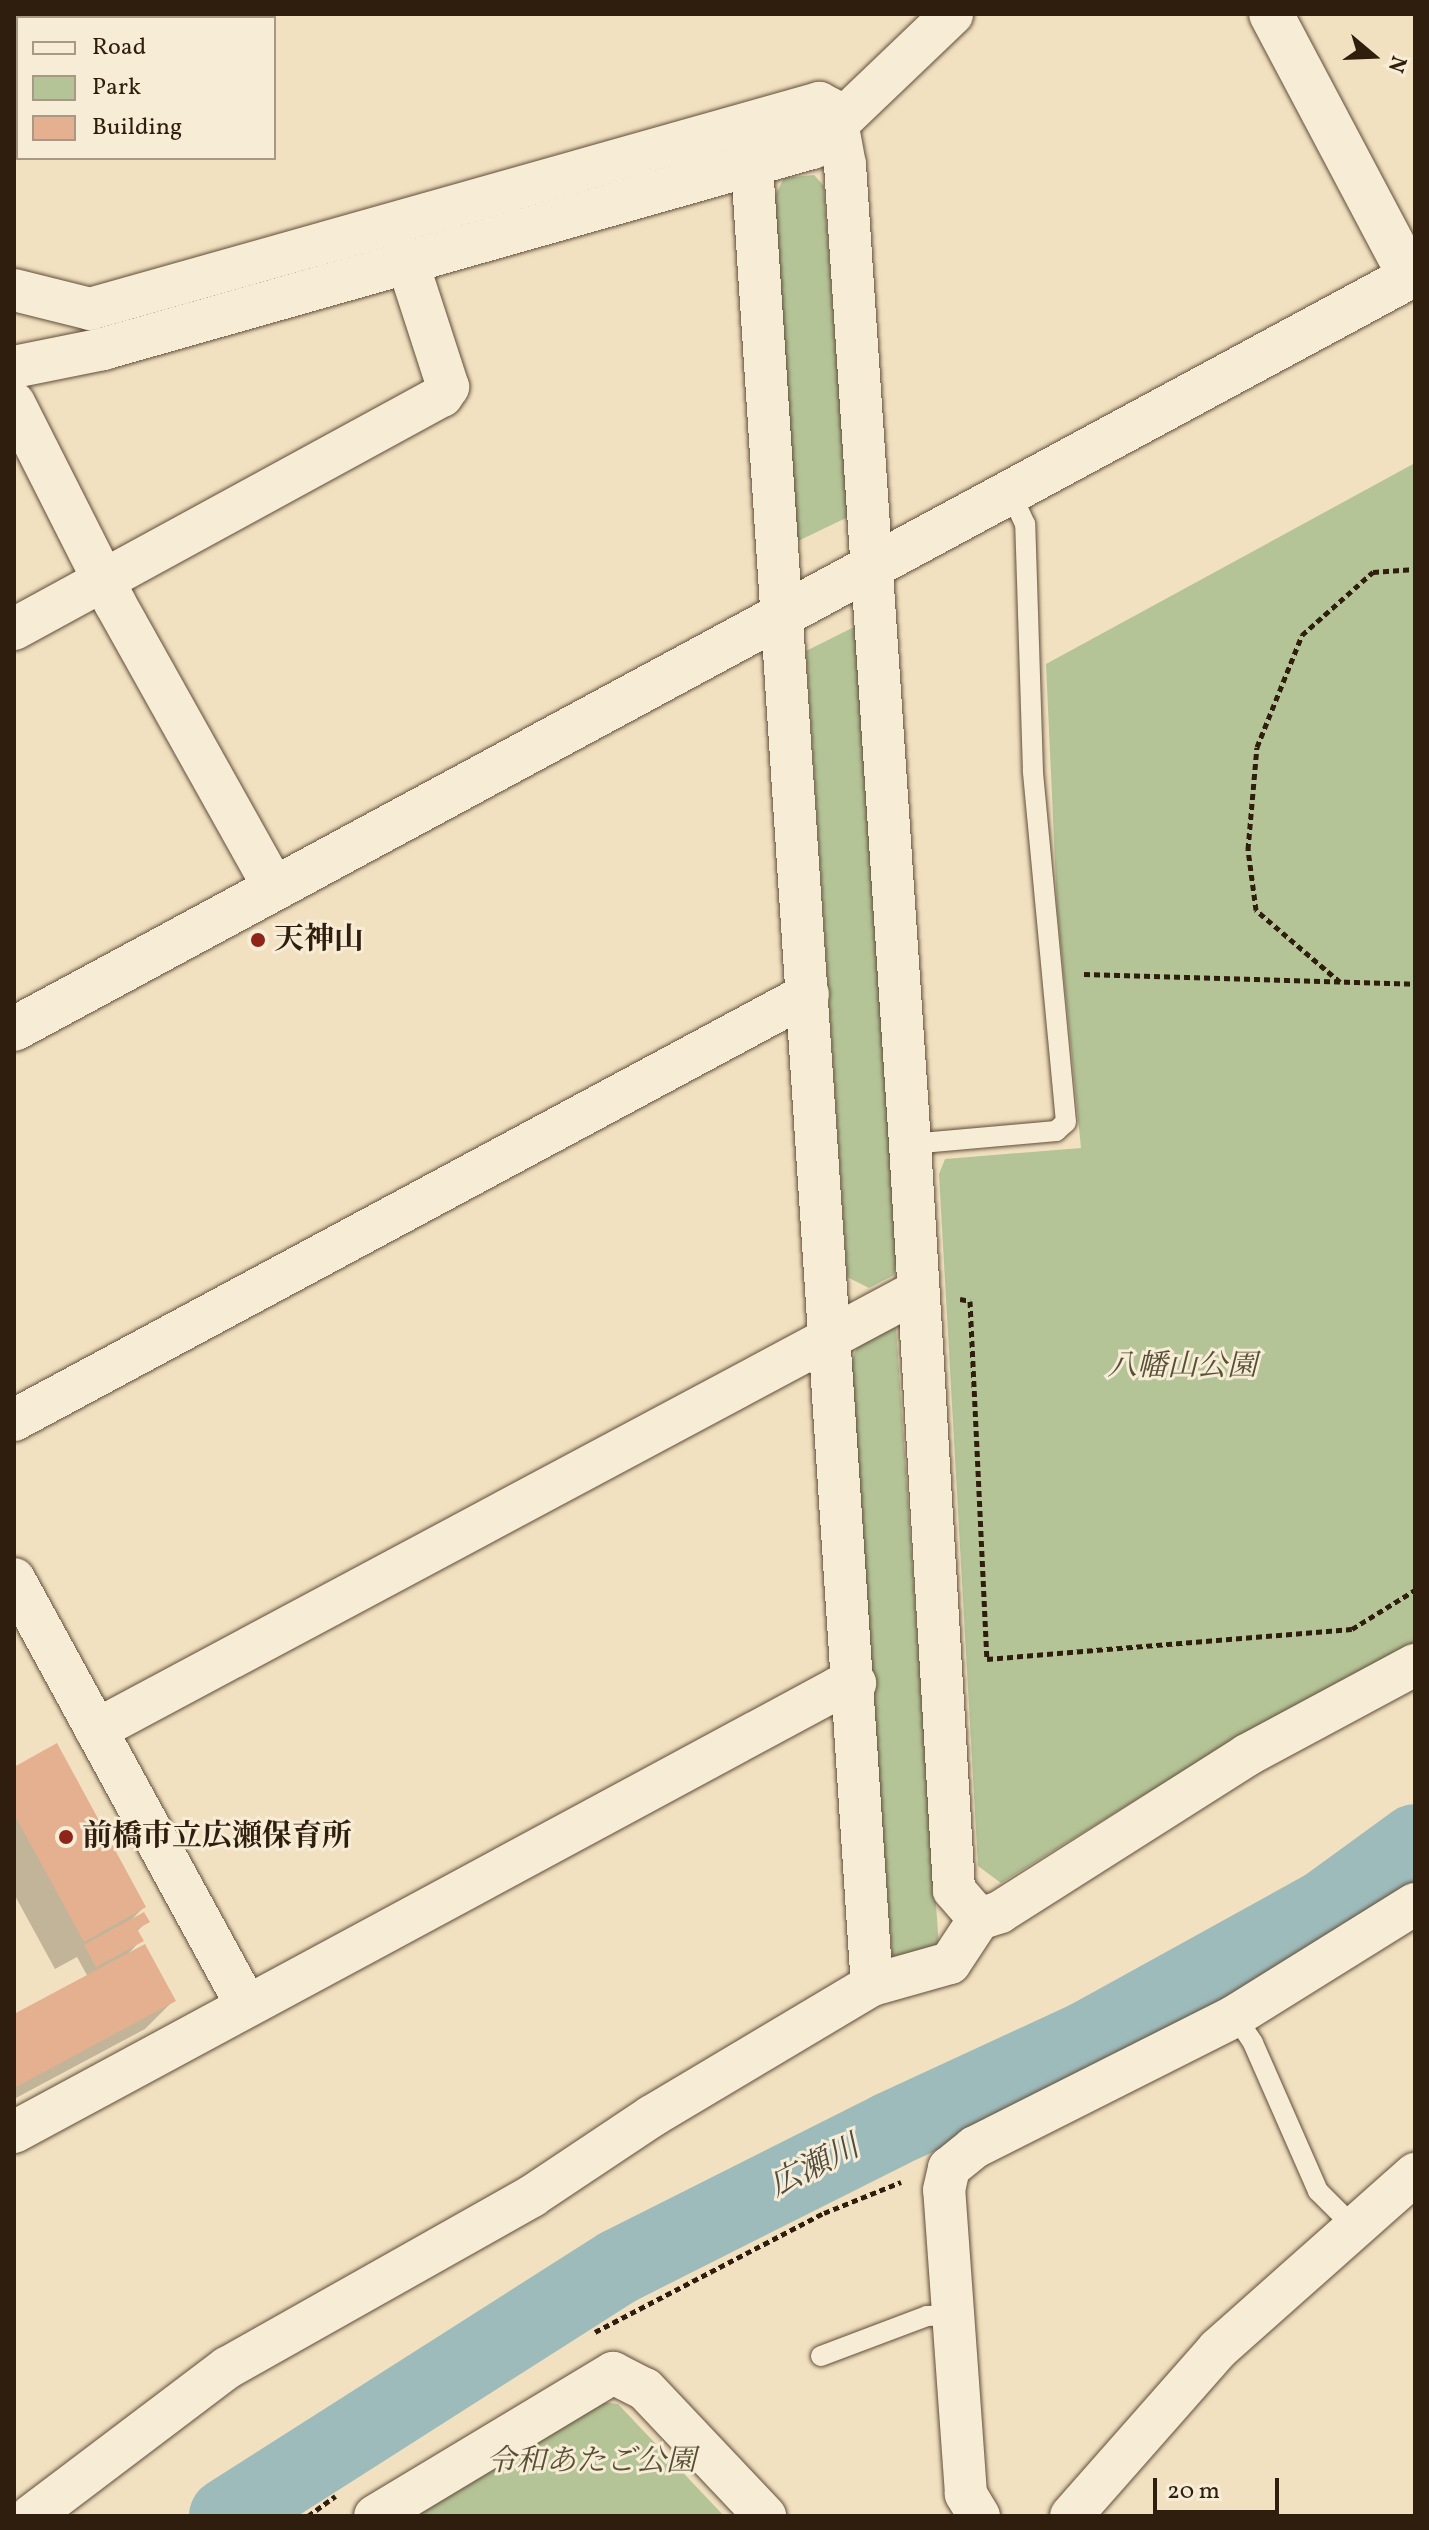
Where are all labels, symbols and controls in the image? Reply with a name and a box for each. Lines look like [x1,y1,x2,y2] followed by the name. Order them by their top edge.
[16,16,276,160] legend
[1333,16,1413,96] north arrow
[92,31,146,65] text: Road
[1379,51,1413,77] text: N
[92,71,141,105] text: Park
[92,111,182,145] text: Building
[274,922,364,958] place label: 天神山
[249,931,267,949] marker: 天神山
[1107,1349,1257,1385] park label: 八幡山公園
[82,1819,352,1855] place label: 前橋市立広瀬保育所
[57,1828,75,1846] marker: 前橋市立広瀬保育所
[764,2129,866,2207] water label: 広瀬川
[486,2444,696,2480] park label: 令和あたご公園
[1157,2462,1283,2512] scale bar
[1167,2475,1220,2509] text: 20 m

